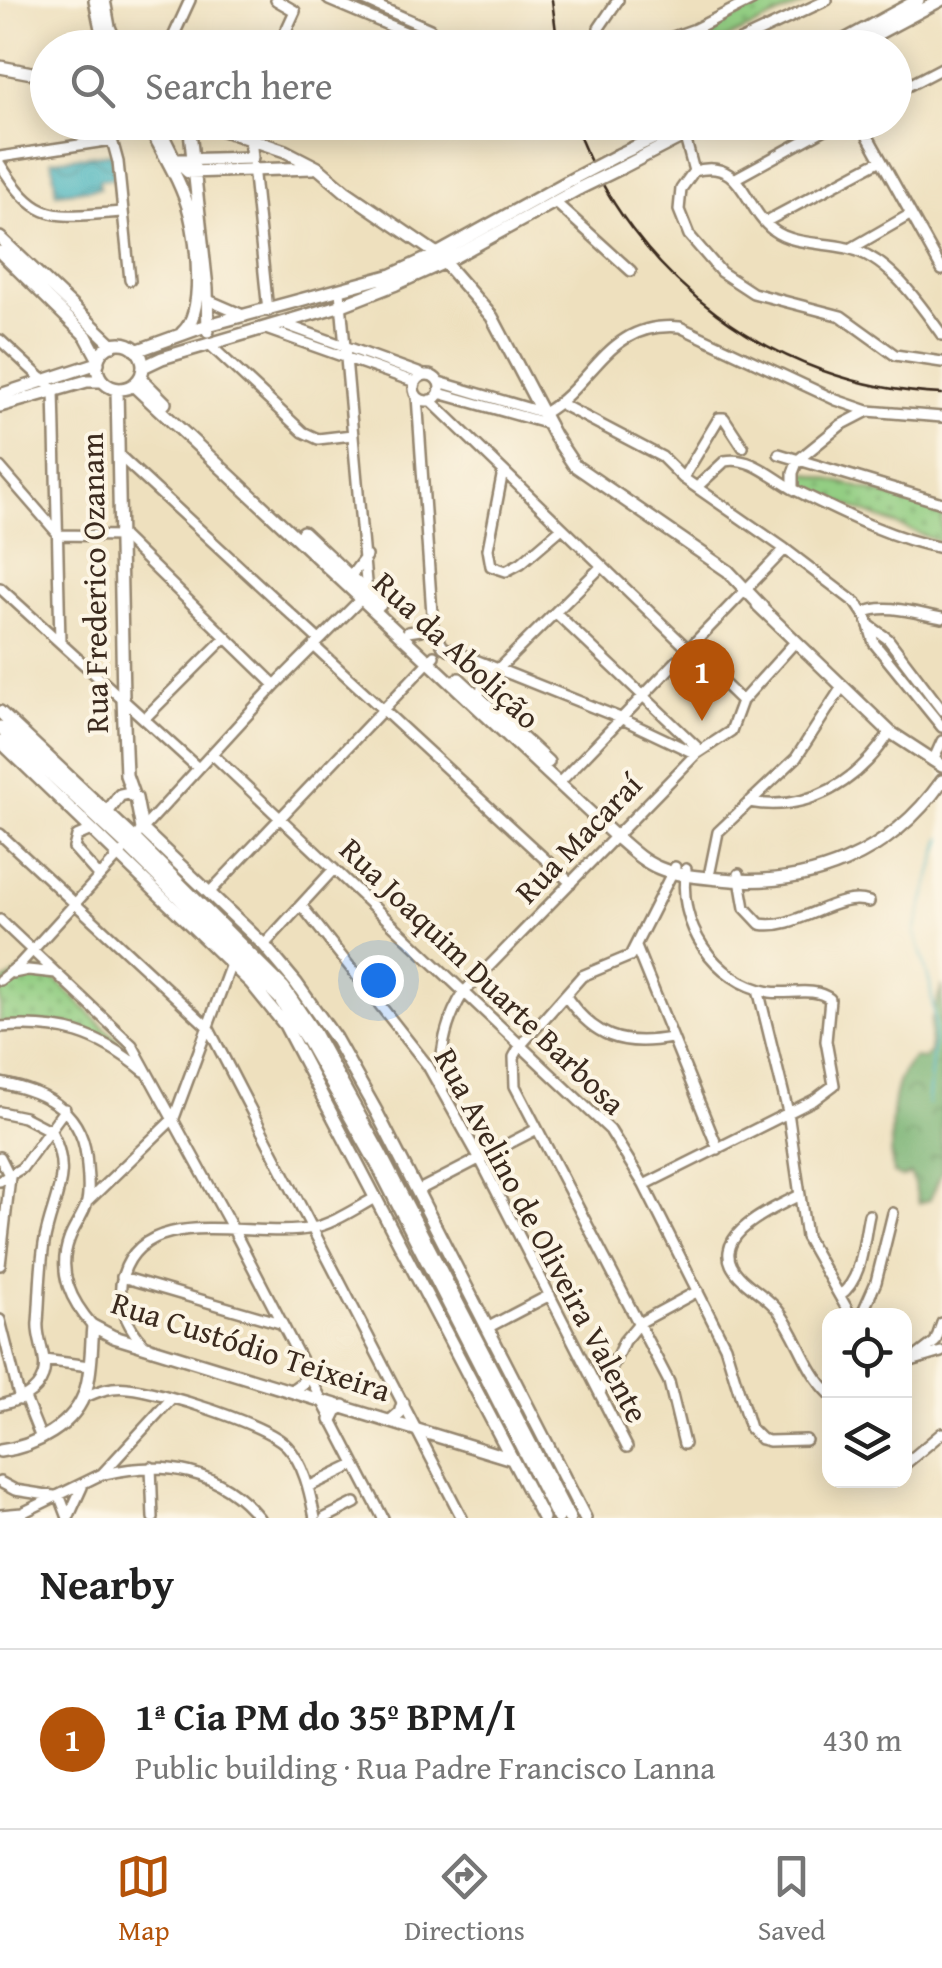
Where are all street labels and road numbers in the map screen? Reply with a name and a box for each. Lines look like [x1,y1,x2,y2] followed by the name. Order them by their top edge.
[68,432,120,734] street label: Rua Frederico Ozanam
[363,560,551,740] street label: Rua da Abolição
[504,761,653,914] street label: Rua Macaraí
[330,827,636,1125] street label: Rua Joaquim Duarte Barbosa
[423,1039,661,1431] street label: Rua Avelino de Oliveira Valente
[105,1279,397,1413] street label: Rua Custódio Teixeira

